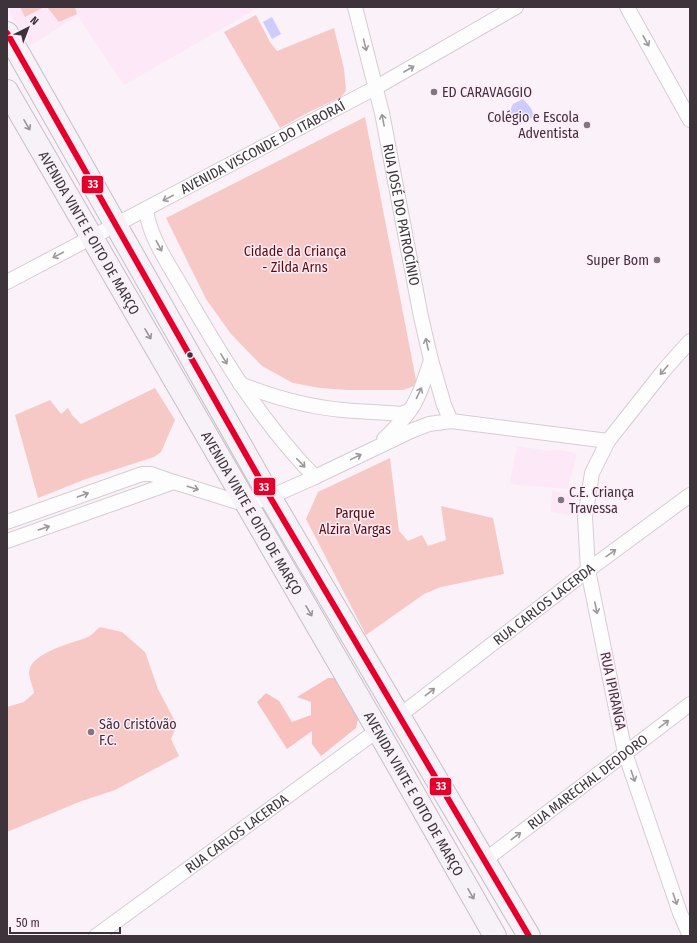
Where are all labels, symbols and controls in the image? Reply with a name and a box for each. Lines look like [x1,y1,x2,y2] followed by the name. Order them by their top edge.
[8,8,48,48] north arrow
[28,14,41,28] text: N
[643,35,651,47] one-way arrow
[361,38,369,51] one-way arrow
[403,64,415,72] one-way arrow
[442,84,532,101] place label: ED CARAVAGGIO
[429,87,439,97] marker: ED CARAVAGGIO
[177,96,348,198] street label: AVENIDA VISCONDE DO ITABORAÍ
[487,109,579,142] place label: Colégio e Escola Adventista
[379,114,387,127] one-way arrow
[23,119,31,131] one-way arrow
[582,120,592,130] marker: Colégio e Escola Adventista
[380,143,423,287] street label: RUA JOSÉ DO PATROCÍNIO
[35,148,144,318] street label: AVENIDA VINTE E OITO DE MARÇO
[81,175,104,194] line badge: 33
[87,178,98,191] text: 33
[162,195,174,202] one-way arrow
[155,240,163,252] one-way arrow
[244,243,346,276] park label: Cidade da Criança - Zilda Arns
[52,252,64,260] one-way arrow
[586,252,649,269] place label: Super Bom
[652,255,662,265] marker: Super Bom
[145,328,153,340] one-way arrow
[423,337,430,350] one-way arrow
[185,350,195,360] unlabelled marker
[220,353,228,364] one-way arrow
[660,365,669,376] one-way arrow
[416,387,423,399] one-way arrow
[198,428,306,598] street label: AVENIDA VINTE E OITO DE MARÇO
[349,453,361,460] one-way arrow
[296,458,306,468] one-way arrow
[253,477,276,496] line badge: 33
[258,481,269,494] text: 33
[569,484,634,517] place label: C.E. Criança Travessa
[187,485,200,492] one-way arrow
[77,490,89,498] one-way arrow
[556,495,566,505] marker: C.E. Criança Travessa
[319,505,391,538] park label: Parque Alzira Vargas
[37,523,49,531] one-way arrow
[606,549,617,557] one-way arrow
[490,559,598,649] street label: RUA CARLOS LACERDA
[592,602,600,615] one-way arrow
[305,605,313,617] one-way arrow
[596,650,630,732] street label: RUA IPIRANGA
[425,687,436,696] one-way arrow
[360,708,468,879] street label: AVENIDA VINTE E OITO DE MARÇO
[99,716,177,749] place label: São Cristóvão F.C.
[658,719,669,728] one-way arrow
[86,727,96,737] marker: São Cristóvão F.C.
[524,731,651,833] street label: RUA MARECHAL DEODORO
[630,770,637,783] one-way arrow
[429,777,452,796] line badge: 33
[435,780,446,793] text: 33
[182,790,292,877] street label: RUA CARLOS LACERDA
[510,832,521,841] one-way arrow
[468,888,476,900] one-way arrow
[672,893,680,905] one-way arrow
[10,909,120,935] scale bar
[16,916,40,930] text: 50 m

